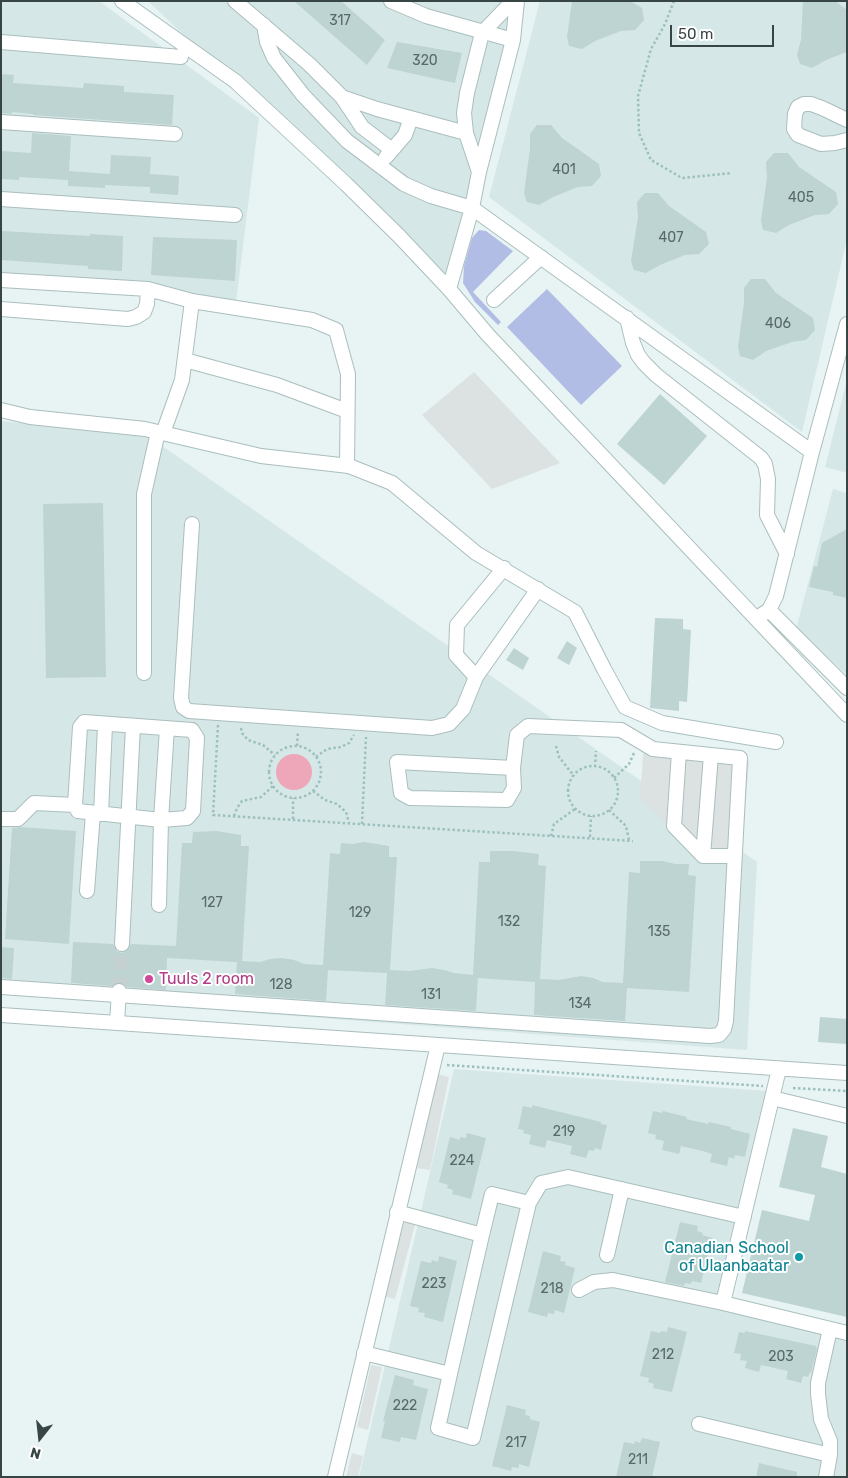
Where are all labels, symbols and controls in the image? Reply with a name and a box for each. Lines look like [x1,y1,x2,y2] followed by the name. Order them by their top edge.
[329,13,351,29] house number: 317
[673,15,777,47] scale bar
[678,25,713,43] text: 50 m
[412,53,438,69] house number: 320
[552,162,576,178] house number: 401
[788,190,814,206] house number: 405
[659,230,683,246] house number: 407
[765,316,791,332] house number: 406
[201,895,223,911] house number: 127
[349,905,371,921] house number: 129
[498,914,520,930] house number: 132
[648,924,670,940] house number: 135
[159,969,254,989] place label: Tuuls 2 room
[143,973,155,985] marker: Tuuls 2 room
[269,977,293,993] house number: 128
[421,987,441,1003] house number: 131
[568,996,592,1012] house number: 134
[553,1124,575,1140] house number: 219
[450,1153,474,1169] house number: 224
[664,1238,789,1276] place label: Canadian School of Ulaanbaatar
[793,1251,805,1263] marker: Canadian School of Ulaanbaatar
[422,1276,446,1292] house number: 223
[540,1281,564,1297] house number: 218
[652,1347,674,1363] house number: 212
[768,1349,794,1365] house number: 203
[393,1398,417,1414] house number: 222
[15,1413,65,1463] north arrow
[505,1435,527,1451] house number: 217
[29,1443,43,1462] text: N
[628,1452,648,1468] house number: 211

